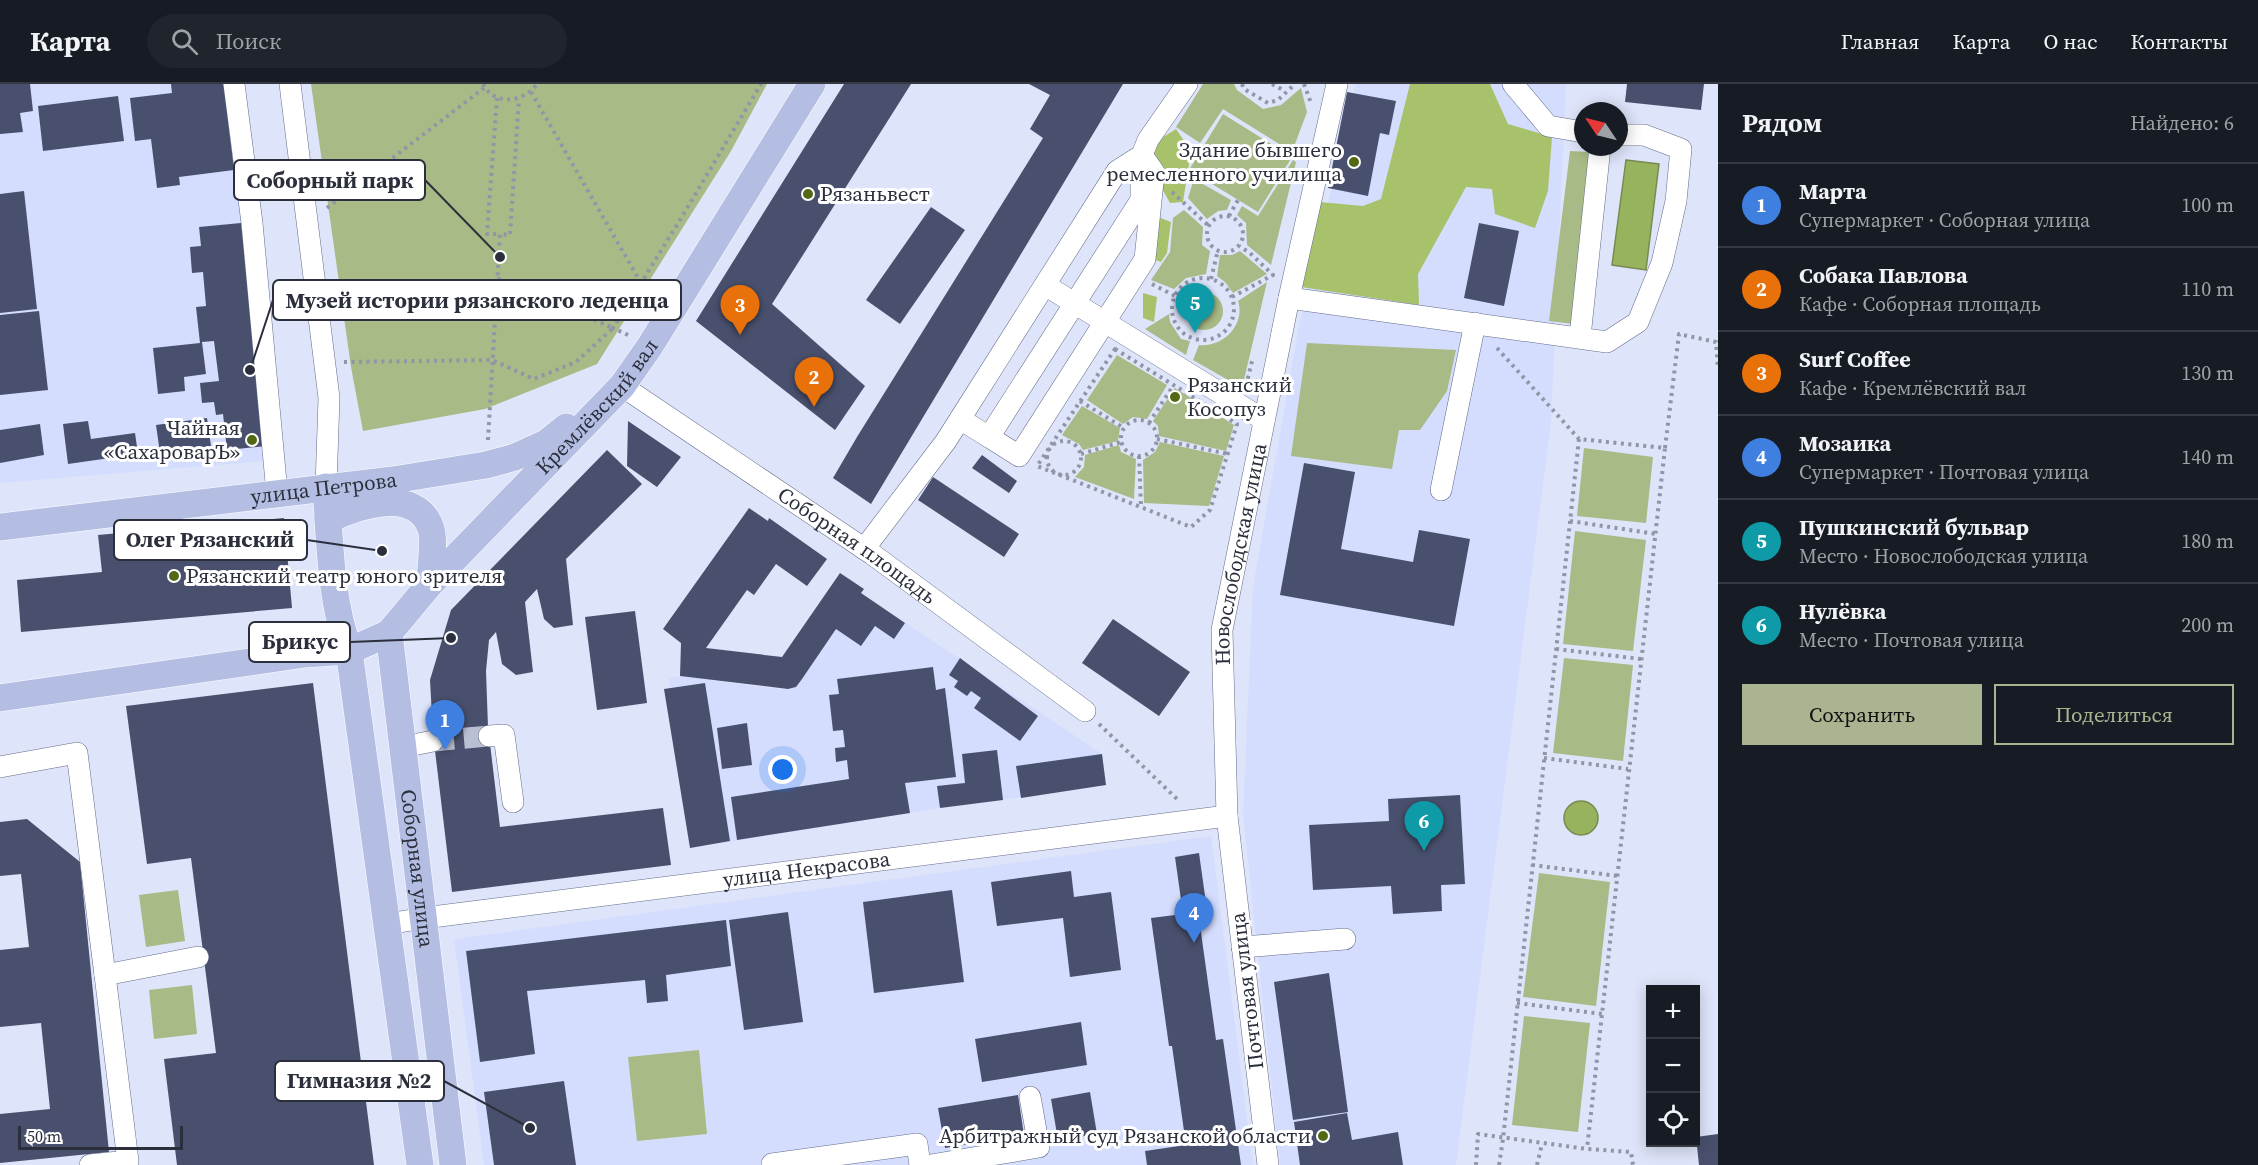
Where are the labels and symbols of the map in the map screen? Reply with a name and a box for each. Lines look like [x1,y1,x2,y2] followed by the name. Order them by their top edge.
[1574,102,1628,156] north arrow
[1106,135,1342,188] place label: Здание бывшего ремесленного училища
[1347,155,1361,169] marker: Здание бывшего ремесленного училища
[234,160,425,200] callout: Соборный парк
[246,165,414,195] text: Соборный парк
[820,179,930,208] place label: Рязаньвест
[801,187,815,201] marker: Рязаньвест
[273,280,681,320] callout: Музей истории рязанского леденца
[1176,284,1214,333] pin: 5
[285,285,669,315] text: Музей истории рязанского леденца
[720,286,760,335] pin: 3
[529,333,665,481] street label: Кремлёвский вал
[794,358,834,407] pin: 2
[1187,370,1292,423] place label: Рязанский Косопуз
[1168,390,1182,404] marker: Рязанский Косопуз
[104,413,240,466] place label: Чайная «СахароварЪ»
[245,433,259,447] marker: Чайная «СахароварЪ»
[1207,440,1273,666] street label: Новослободская улица
[249,465,399,511] street label: улица Петрова
[772,480,943,611] street label: Соборная площадь
[114,520,307,560] callout: Олег Рязанский
[126,524,294,554] text: Олег Рязанский
[186,561,502,590] place label: Рязанский театр юного зрителя
[167,569,181,583] marker: Рязанский театр юного зрителя
[249,622,350,662] callout: Брикус
[262,626,338,656] text: Брикус
[426,700,464,750] pin: 1
[768,755,797,784] your location
[394,788,442,949] street label: Соборная улица
[1404,802,1444,851] pin: 6
[721,844,892,894] street label: улица Некрасова
[1174,894,1214,943] pin: 4
[1222,911,1271,1071] street label: Почтовая улица
[275,1061,444,1101] callout: Гимназия №2
[287,1065,431,1095] text: Гимназия №2
[939,1121,1311,1150] place label: Арбитражный суд Рязанской области
[18,1123,183,1150] scale bar
[1316,1129,1330,1143] marker: Арбитражный суд Рязанской области

